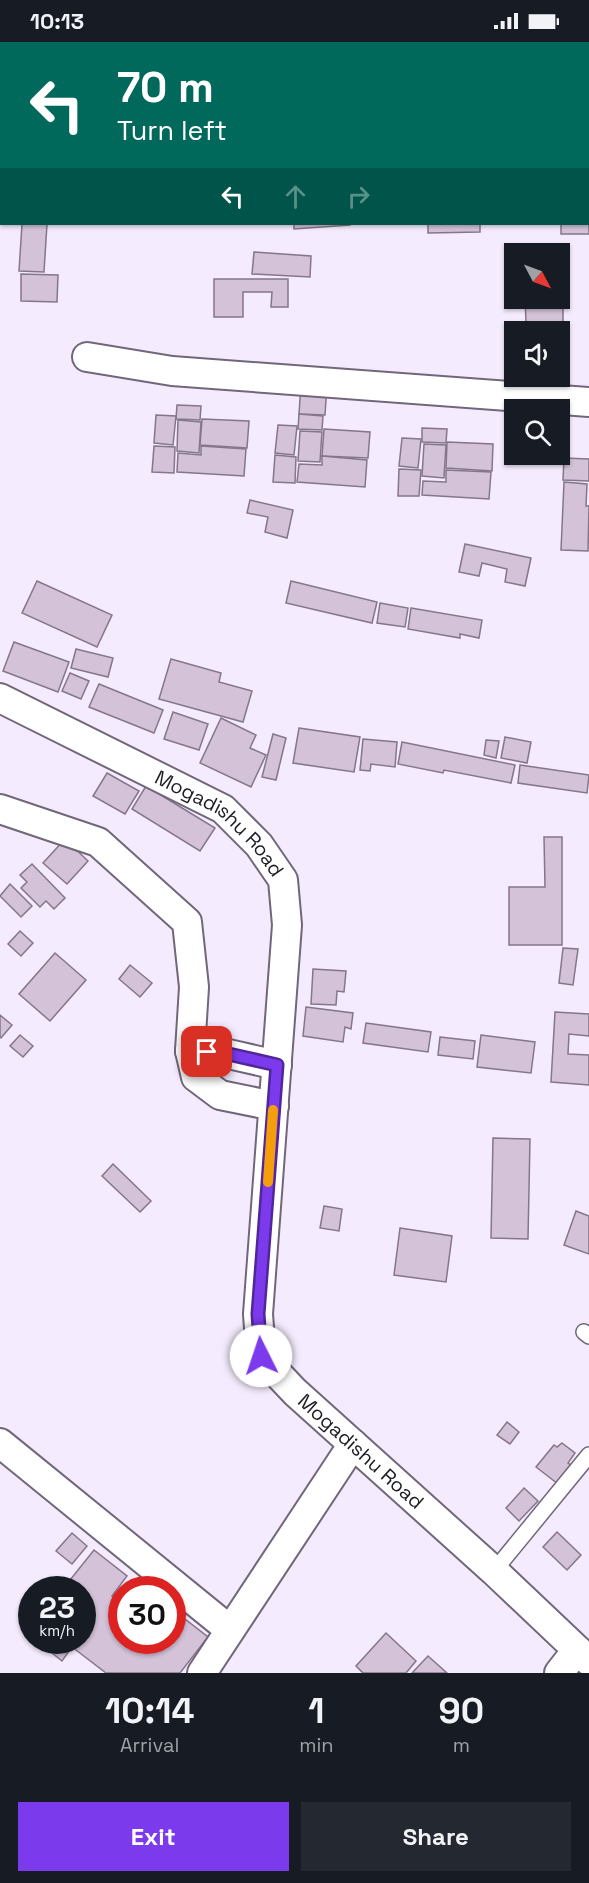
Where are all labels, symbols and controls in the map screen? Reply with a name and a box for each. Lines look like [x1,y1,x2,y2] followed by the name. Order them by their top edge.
[30,7,84,35] text: 10:13
[117,61,214,114] text: 70 m
[18,66,96,144] icon: left
[117,113,227,148] text: Turn left
[216,180,249,213] icon: left
[279,180,312,213] icon: ahead
[342,180,375,213] icon: right
[504,243,570,309] north arrow
[504,243,570,465] map controls
[504,321,570,387] button: sound
[504,399,570,465] button: search
[151,764,290,882] street label: Mogadishu Road
[181,1026,232,1077] pin
[190,1035,223,1068] icon: arrive
[229,1324,293,1388] position arrow
[292,1388,429,1515] street label: Mogadishu Road
[108,1576,186,1654] speed limit sign: 30
[39,1588,75,1627] text: 23
[39,1621,75,1640] text: km/h
[105,1688,194,1734] text: 10:14
[308,1688,325,1734] text: 1
[439,1688,484,1734] text: 90
[120,1732,179,1758] text: Arrival
[299,1732,334,1758] text: min
[453,1732,470,1758] text: m
[18,1802,289,1871] button: Exit
[301,1802,571,1871] button: Share

